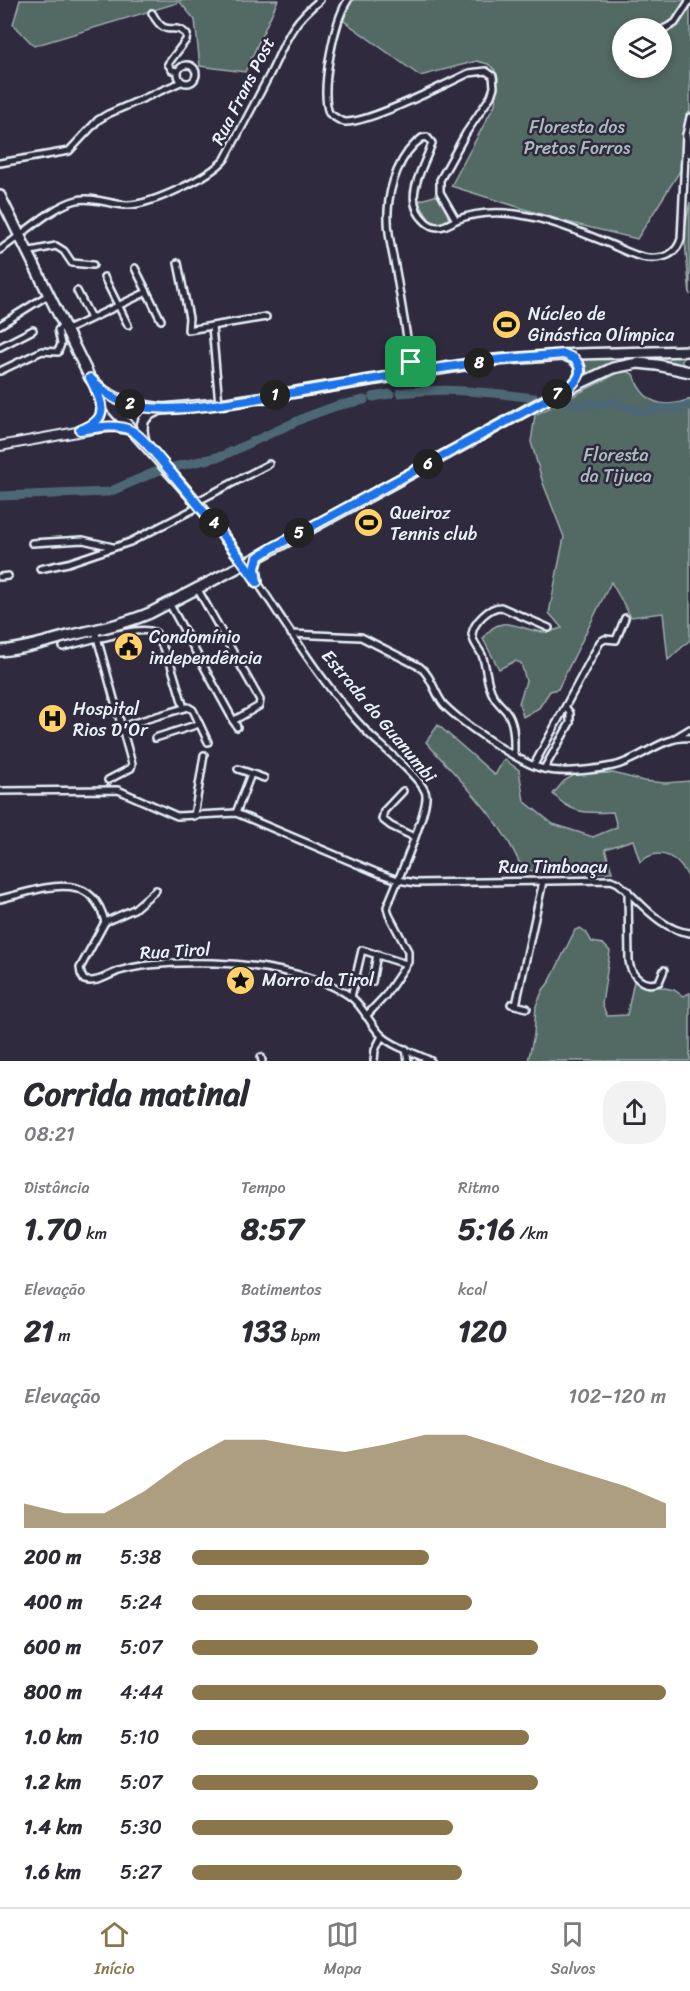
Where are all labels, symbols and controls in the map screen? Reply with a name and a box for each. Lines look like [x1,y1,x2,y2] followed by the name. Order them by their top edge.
[612,18,672,78] map controls
[612,18,672,78] button: layers
[202,31,284,151] street label: Rua Frans Post
[524,111,631,164] park label: Floresta dos Pretos Forros
[528,298,675,351] place label: Núcleo de Ginástica Olímpica
[491,308,523,340] sports icon: Núcleo de Ginástica Olímpica
[385,336,436,387] pin
[394,345,427,378] icon: arrive
[464,348,494,378] pin: 8
[474,348,484,377] text: 8
[542,379,572,409] pin: 7
[552,379,562,408] text: 7
[260,380,290,410] pin: 1
[272,380,278,409] text: 1
[115,389,145,419] pin: 2
[125,389,135,418] text: 2
[580,439,652,492] park label: Floresta da Tijuca
[413,449,443,479] pin: 6
[423,449,433,478] text: 6
[390,497,478,550] place label: Queiroz Tennis club
[353,507,385,539] sports icon: Queiroz Tennis club
[199,508,229,538] pin: 4
[209,508,219,537] text: 4
[284,518,314,548] pin: 5
[294,518,304,547] text: 5
[149,621,263,674] place label: Condomínio independência
[112,631,144,663] public building icon: Condomínio independência
[313,642,445,791] street label: Estrada do Guanumbi
[73,693,149,746] place label: Hospital Rios D'Or
[36,703,68,735] hospital icon: Hospital Rios D'Or
[498,851,608,883] street label: Rua Timboaçu
[139,933,212,969] street label: Rua Tirol
[225,964,257,996] place icon: Morro da Tirol
[262,964,375,996] place label: Morro da Tirol
[24,1065,249,1123] text: Corrida matinal
[603,1081,666,1144] button: share
[24,1117,75,1152] text: 08:21
[24,1173,90,1202] text: Distância
[241,1173,286,1202] text: Tempo
[458,1173,500,1202] text: Ritmo
[24,1202,82,1256] text: 1.70
[241,1202,304,1256] text: 8:57
[458,1202,515,1256] text: 5:16
[82,1219,107,1248] text: km
[515,1219,548,1248] text: /km
[24,1275,85,1304] text: Elevação
[241,1275,322,1304] text: Batimentos
[458,1275,487,1304] text: kcal
[24,1304,54,1358] text: 21
[241,1304,287,1358] text: 133
[458,1304,507,1358] text: 120
[54,1321,71,1350] text: m
[287,1321,321,1350] text: bpm
[24,1379,100,1414] text: Elevação
[569,1379,666,1414] text: 102–120 m
[24,1540,81,1575] text: 200 m
[120,1540,161,1575] text: 5:38
[24,1585,82,1620] text: 400 m
[120,1585,162,1620] text: 5:24
[24,1630,81,1665] text: 600 m
[120,1630,162,1665] text: 5:07
[24,1675,82,1710] text: 800 m
[120,1675,164,1710] text: 4:44
[24,1720,82,1755] text: 1.0 km
[120,1720,159,1755] text: 5:10
[24,1765,81,1800] text: 1.2 km
[120,1765,162,1800] text: 5:07
[24,1810,82,1845] text: 1.4 km
[120,1810,162,1845] text: 5:30
[24,1855,81,1890] text: 1.6 km
[120,1855,161,1890] text: 5:27
[95,1918,135,1983] tab: Início
[324,1918,361,1983] tab: Mapa
[551,1918,595,1983] tab: Salvos

